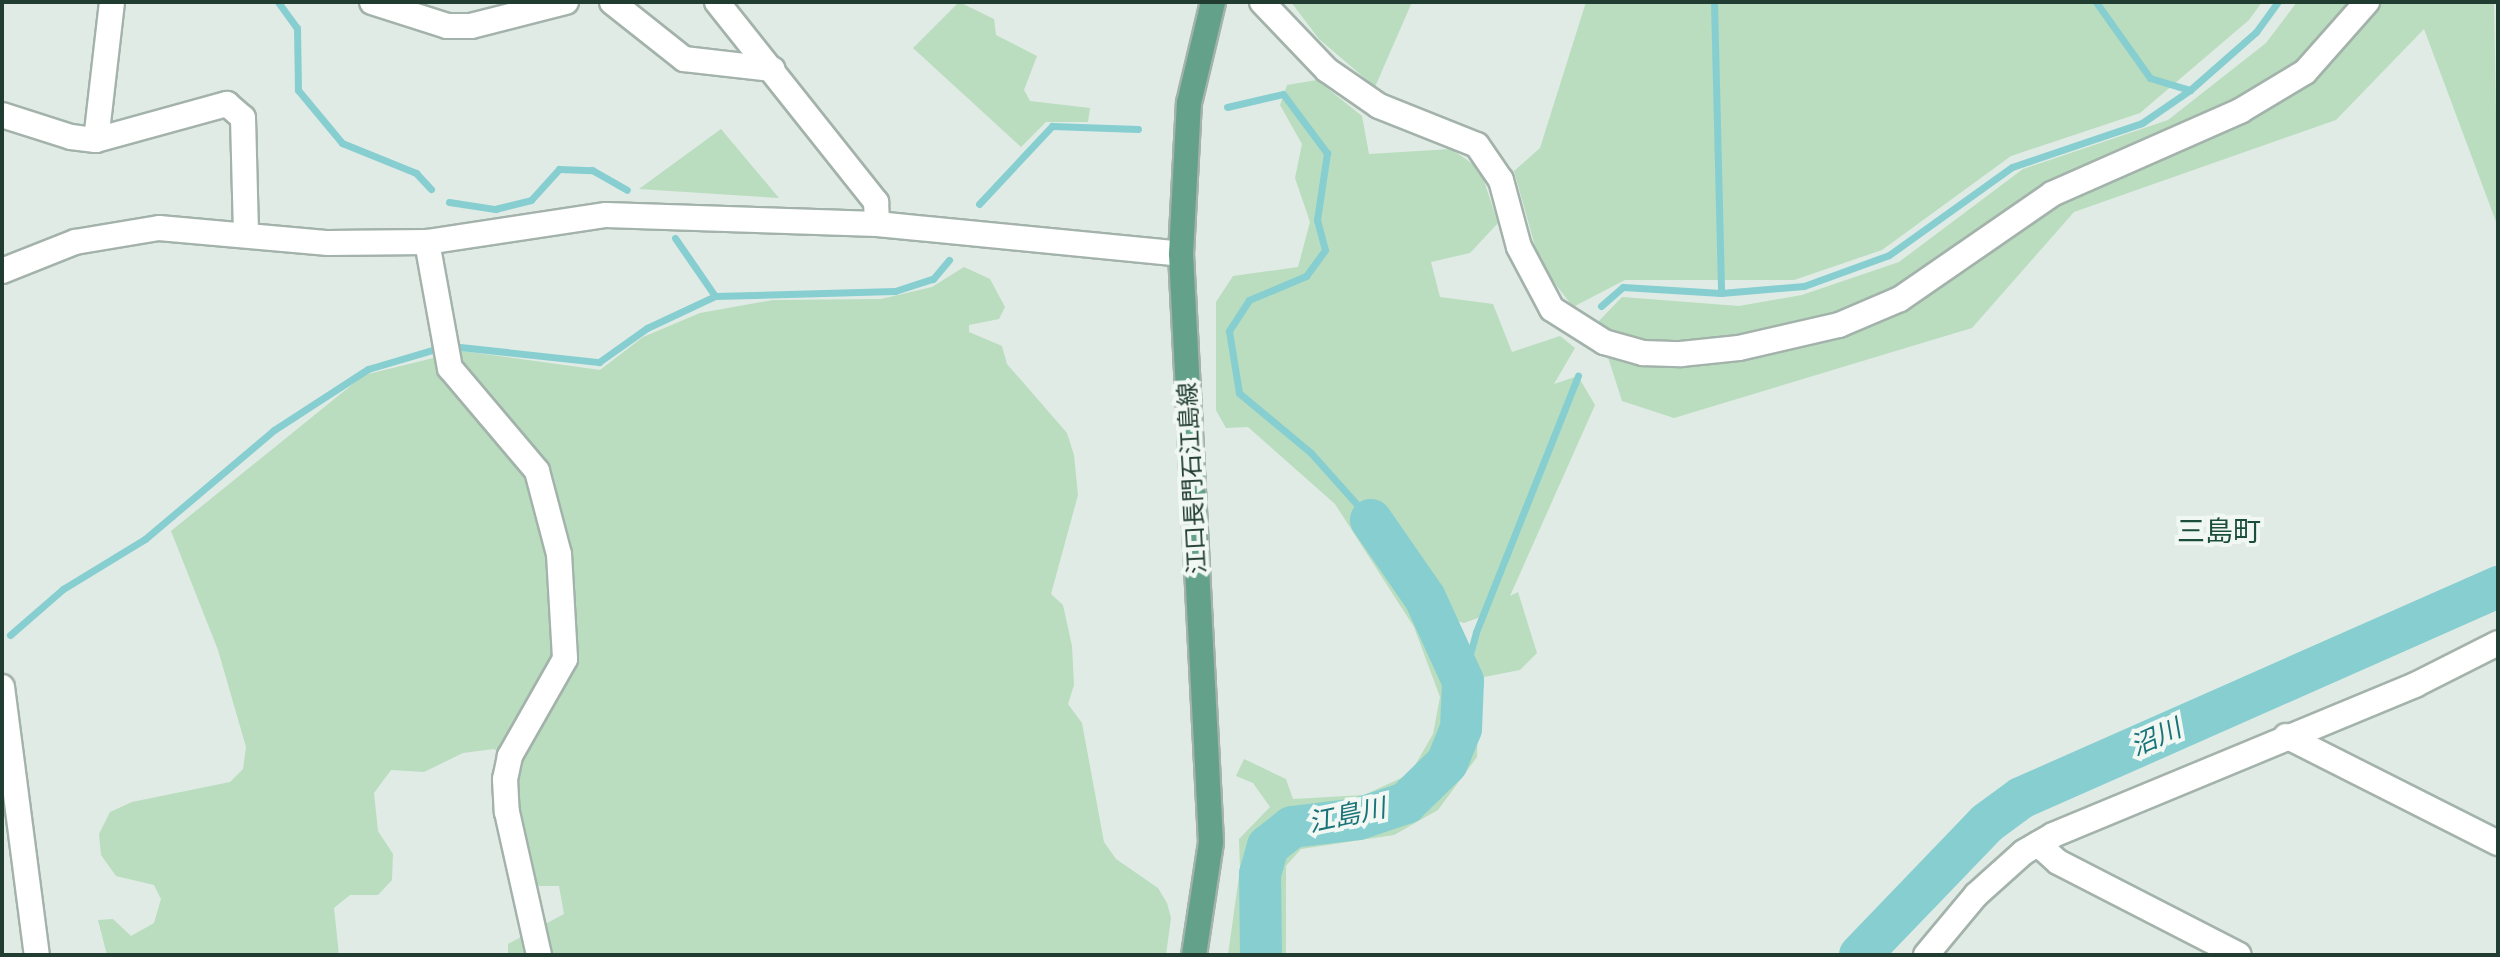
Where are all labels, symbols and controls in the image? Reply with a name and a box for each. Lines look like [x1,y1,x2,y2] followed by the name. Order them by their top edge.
[1173,381,1211,575] street label: 江口長門石江島線
[2177,515,2261,549] district label: 三島町
[2126,713,2186,763] water label: 沼川
[1306,793,1388,839] water label: 江島川

